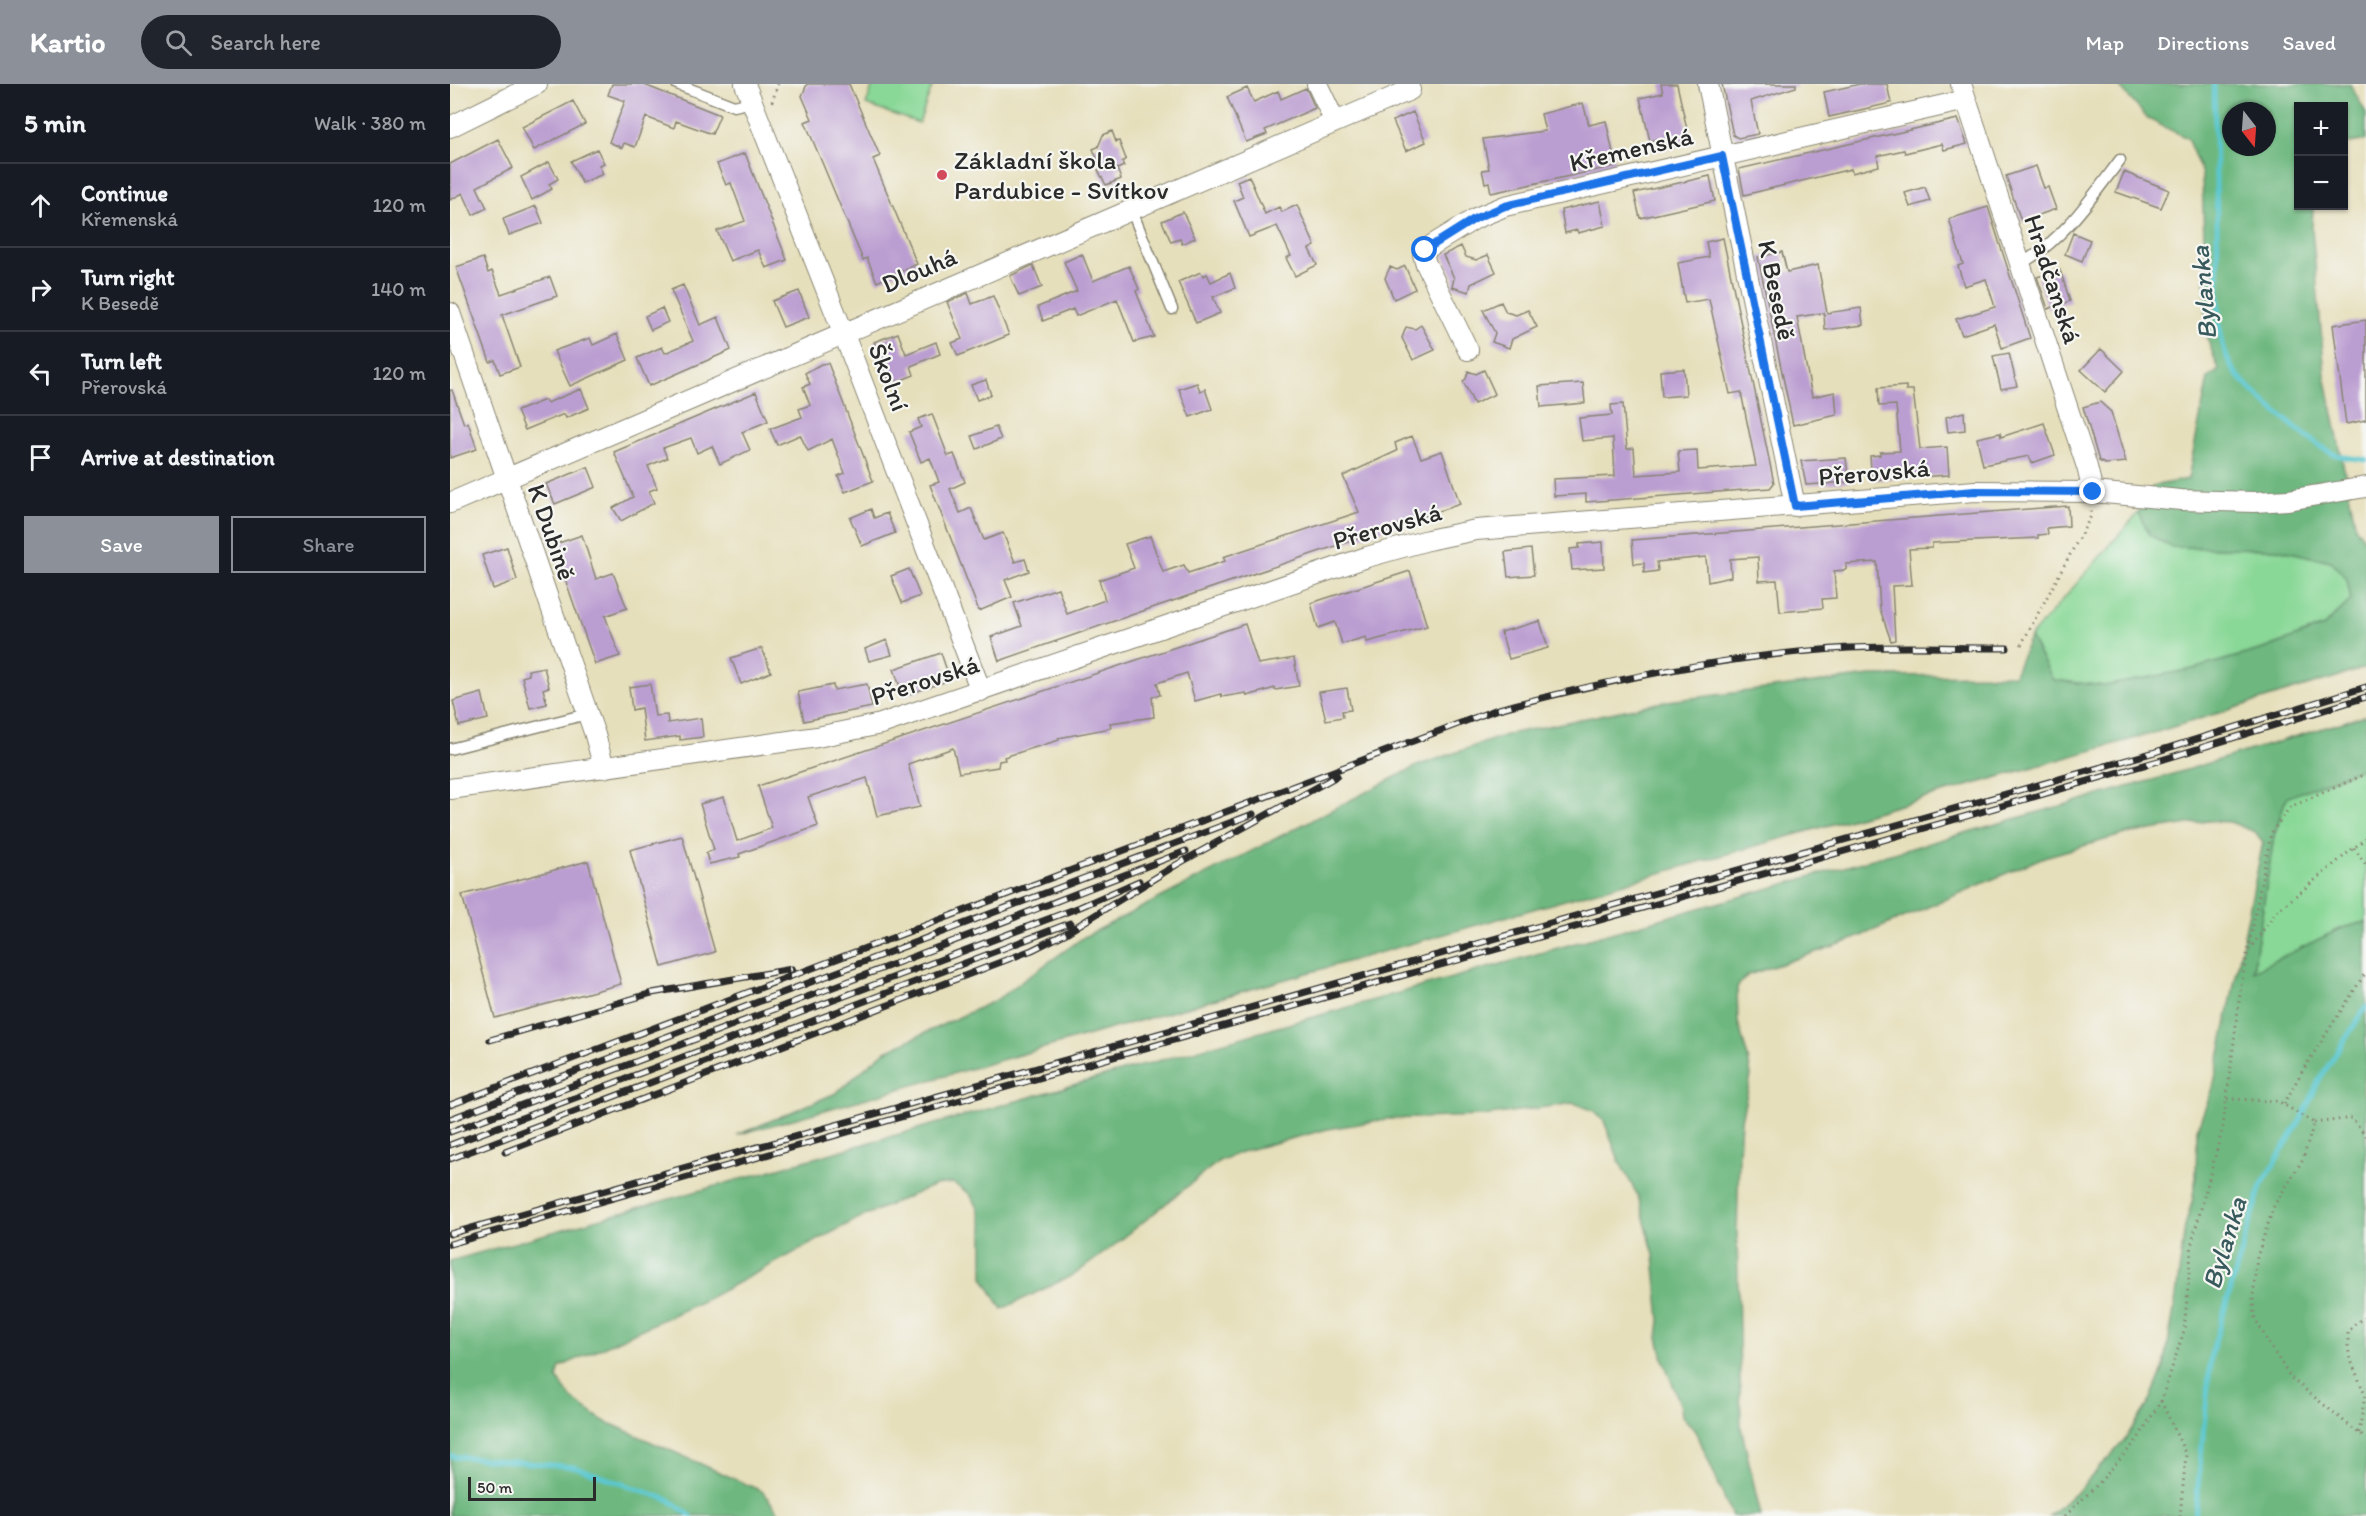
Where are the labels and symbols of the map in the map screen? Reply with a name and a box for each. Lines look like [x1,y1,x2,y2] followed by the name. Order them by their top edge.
[2222,102,2276,156] north arrow
[1566,119,1696,179] street label: Křemenská
[954,144,1169,206] place label: Základní škola Pardubice - Svítkov
[935,168,949,182] marker: Základní škola Pardubice - Svítkov
[2017,210,2089,348] street label: Hradčanská
[1411,236,1437,262] route start
[1751,237,1803,343] street label: K Besedě
[876,240,962,300] street label: Dlouhá
[2182,244,2224,341] water label: Bylanka
[862,339,917,416] street label: Školní
[1817,451,1932,493] street label: Přerovská
[2079,478,2105,504] route end
[521,480,583,584] street label: K Dubině
[1329,495,1446,557] street label: Přerovská
[867,647,984,712] street label: Přerovská
[2194,1192,2254,1293] water label: Bylanka
[468,1474,596,1502] scale bar

